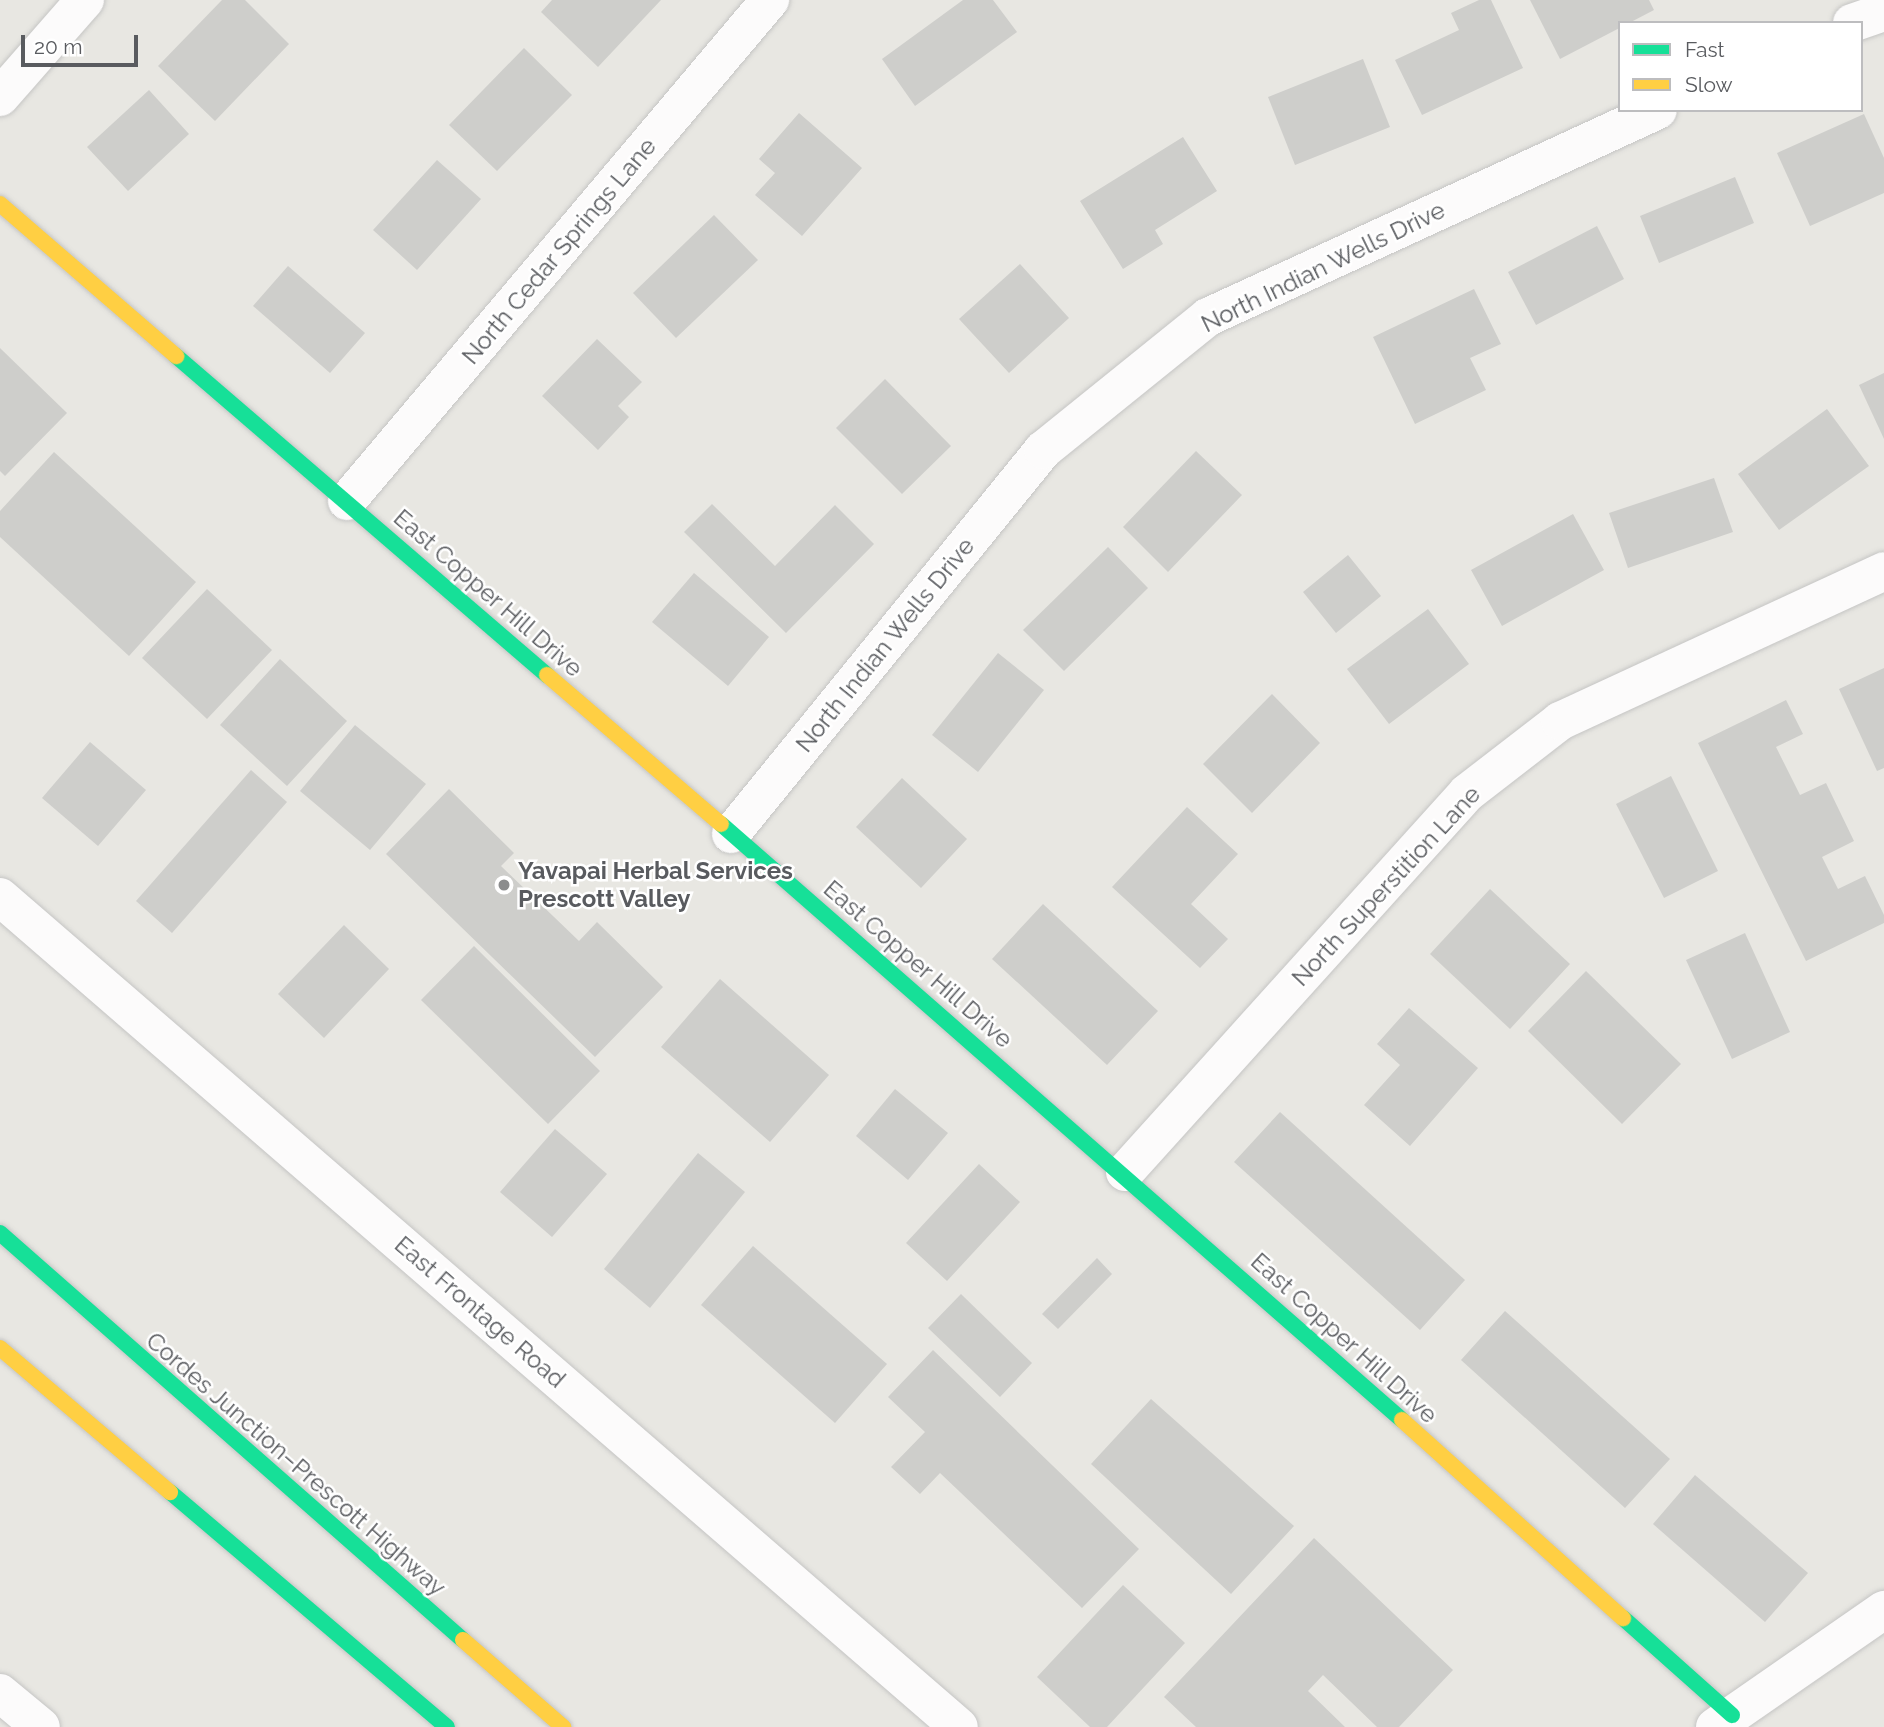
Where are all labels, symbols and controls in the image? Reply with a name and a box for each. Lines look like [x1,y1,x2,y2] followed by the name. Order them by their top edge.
[24,21,142,65] scale bar
[1618,21,1863,112] legend
[34,34,82,59] text: 20 m
[1685,37,1725,62] text: Fast
[1685,72,1733,97] text: Slow
[456,132,662,370] street label: North Cedar Springs Lane
[1196,195,1450,339] street label: North Indian Wells Drive
[387,503,589,683] street label: East Copper Hill Drive
[789,532,981,758] street label: North Indian Wells Drive
[1286,780,1486,992] street label: North Superstition Lane
[518,857,794,913] place label: Yavapai Herbal Services Prescott Valley
[817,874,1019,1054] street label: East Copper Hill Drive
[496,877,512,893] marker: Yavapai Herbal Services Prescott Valley
[389,1230,571,1394] street label: East Frontage Road
[1245,1246,1443,1430] street label: East Copper Hill Drive
[140,1326,452,1602] street label: Cordes Junction–Prescott Highway

